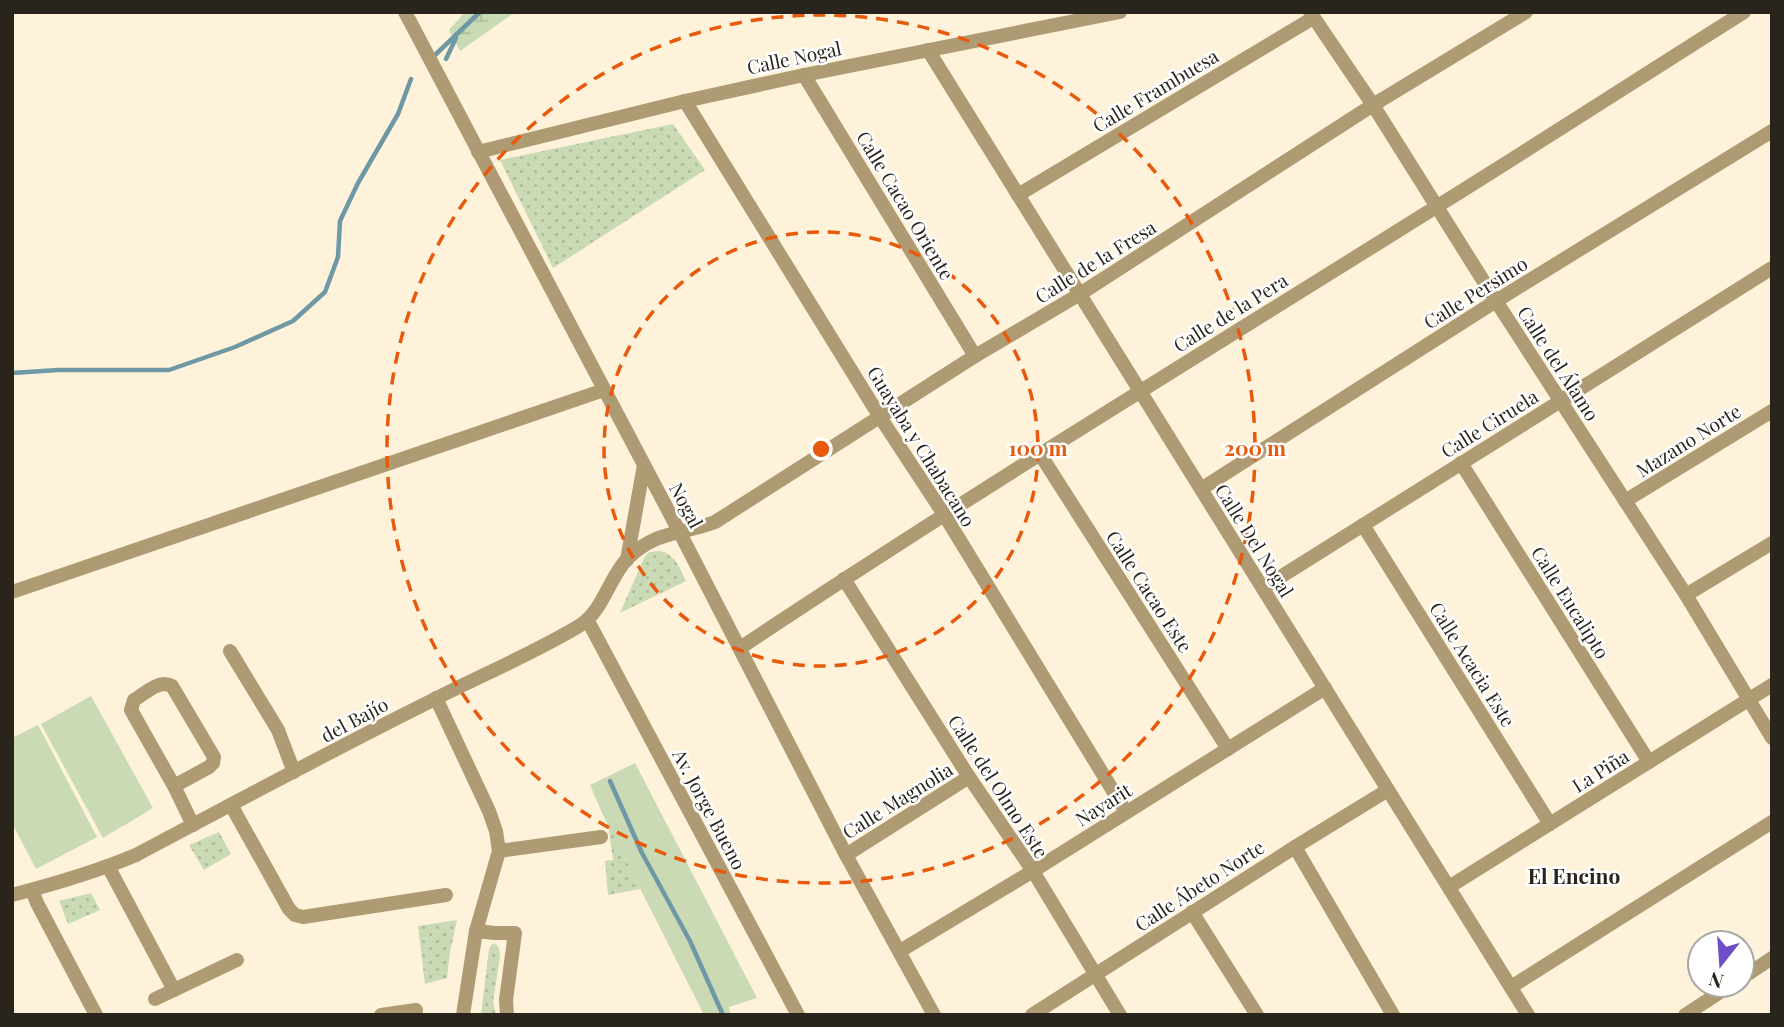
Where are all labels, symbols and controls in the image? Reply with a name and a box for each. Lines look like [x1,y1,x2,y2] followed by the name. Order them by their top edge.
[744,34,844,80] street label: Calle Nogal
[1087,42,1223,138] street label: Calle Frambuesa
[851,126,961,284] street label: Calle Cacao Oriente
[1029,213,1161,309] street label: Calle de la Fresa
[1418,250,1532,334] street label: Calle Persimo
[1168,266,1293,358] street label: Calle de la Pera
[1512,301,1606,425] street label: Calle del Álamo
[862,361,982,531] street label: Guayaba y Chabacano
[1435,382,1543,463] street label: Calle Ciruela
[1631,397,1745,483] street label: Mazano Norte
[1008,433,1068,461] text: 100 m
[1224,433,1286,461] text: 200 m
[809,437,833,461] centre of rings
[664,478,710,533] street label: Nogal
[1210,478,1301,602] street label: Calle Del Nogal
[1101,525,1199,657] street label: Calle Cacao Este
[1526,541,1616,663] street label: Calle Eucalipto
[1424,597,1522,731] street label: Calle Acacia Este
[316,690,392,748] street label: del Bajío
[943,709,1055,863] street label: Calle del Olmo Este
[1567,742,1634,798] street label: La Piña
[667,743,753,874] street label: Av. Jorge Bueno
[837,755,958,844] street label: Calle Magnolia
[1070,776,1136,831] street label: Nayarit
[1129,833,1269,937] street label: Calle Ábeto Norte
[1528,861,1620,889] district label: El Encino
[1686,929,1756,999] north arrow
[1705,967,1726,996] text: N

